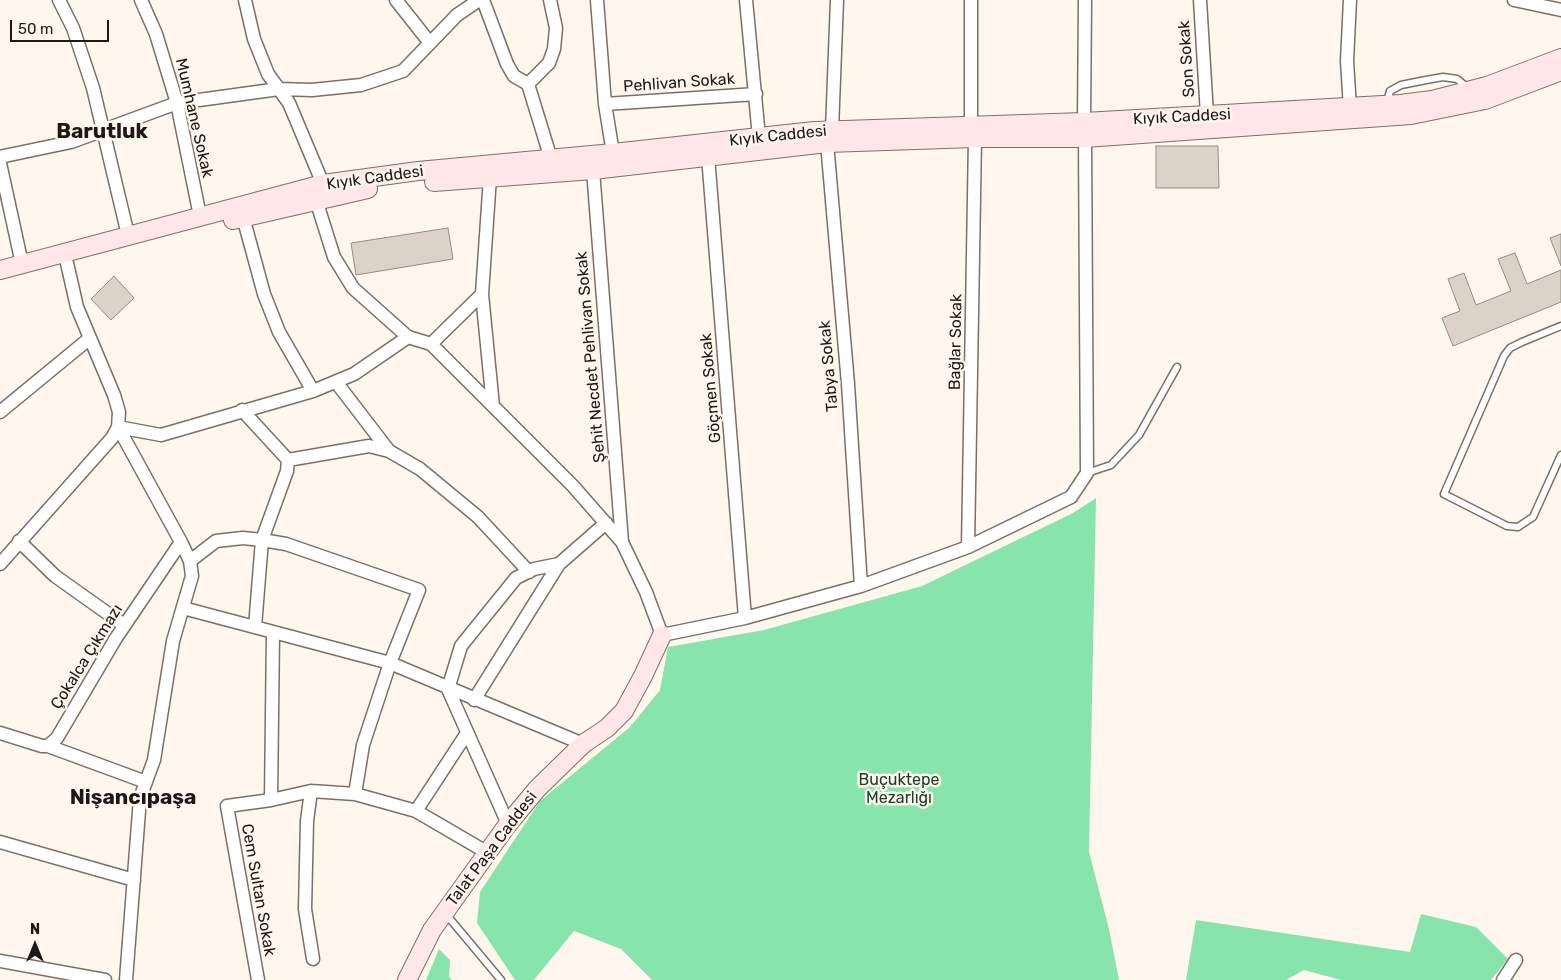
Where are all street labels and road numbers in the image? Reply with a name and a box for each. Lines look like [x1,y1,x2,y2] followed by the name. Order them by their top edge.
[1175,20,1199,98] street label: Son Sokak
[171,56,217,180] street label: Mumhane Sokak
[622,70,736,96] street label: Pehlivan Sokak
[1133,105,1231,129] street label: Kıyık Caddesi
[728,121,828,151] street label: Kıyık Caddesi
[325,162,425,194] street label: Kıyık Caddesi
[572,250,610,464] street label: Şehit Necdet Pehlivan Sokak
[946,294,966,390] street label: Bağlar Sokak
[815,320,843,412] street label: Tabya Sokak
[697,332,725,444] street label: Göçmen Sokak
[47,601,127,713] street label: Çokalca Çıkmazı
[443,788,541,910] street label: Talat Paşa Caddesi
[237,822,279,958] street label: Cem Sultan Sokak

